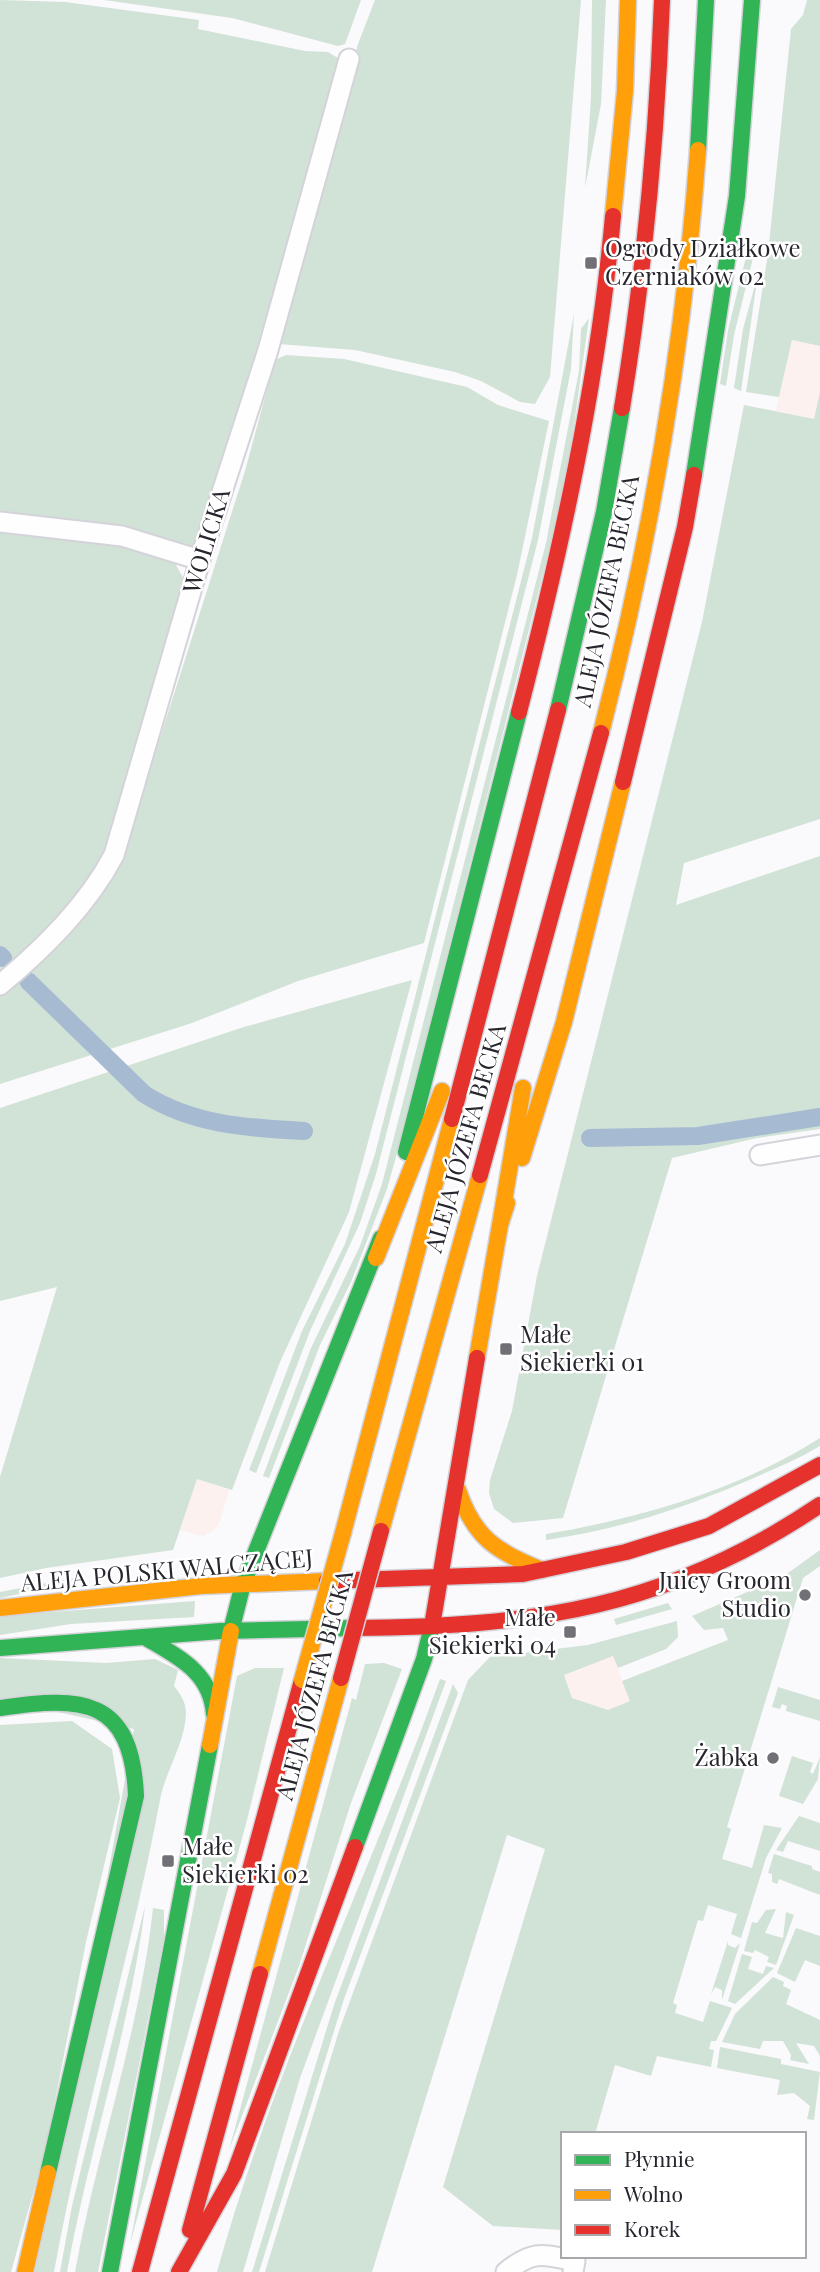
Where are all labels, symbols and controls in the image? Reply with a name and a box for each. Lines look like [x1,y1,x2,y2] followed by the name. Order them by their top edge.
[605,231,801,291] place label: Ogrody Działkowe Czerniaków 02
[583,255,599,271] marker: Ogrody Działkowe Czerniaków 02
[565,471,645,711] street label: ALEJA JÓZEFA BECKA
[174,483,236,598] street label: WOLICKA
[416,1018,512,1257] street label: ALEJA JÓZEFA BECKA
[520,1317,644,1377] place label: Małe Siekierki 01
[498,1341,514,1357] marker: Małe Siekierki 01
[18,1540,314,1598] street label: ALEJA POLSKI WALCZĄCEJ
[658,1563,791,1623] place label: Juicy Groom Studio
[267,1565,359,1804] street label: ALEJA JÓZEFA BECKA
[797,1587,813,1603] marker: Juicy Groom Studio
[429,1600,556,1660] place label: Małe Siekierki 04
[562,1624,578,1640] marker: Małe Siekierki 04
[695,1740,759,1772] place label: Żabka
[765,1750,781,1766] marker: Żabka
[182,1829,309,1889] place label: Małe Siekierki 02
[160,1853,176,1869] marker: Małe Siekierki 02
[561,2132,806,2258] legend
[624,2144,695,2172] text: Płynnie
[623,2179,683,2207] text: Wolno
[624,2214,681,2242] text: Korek

